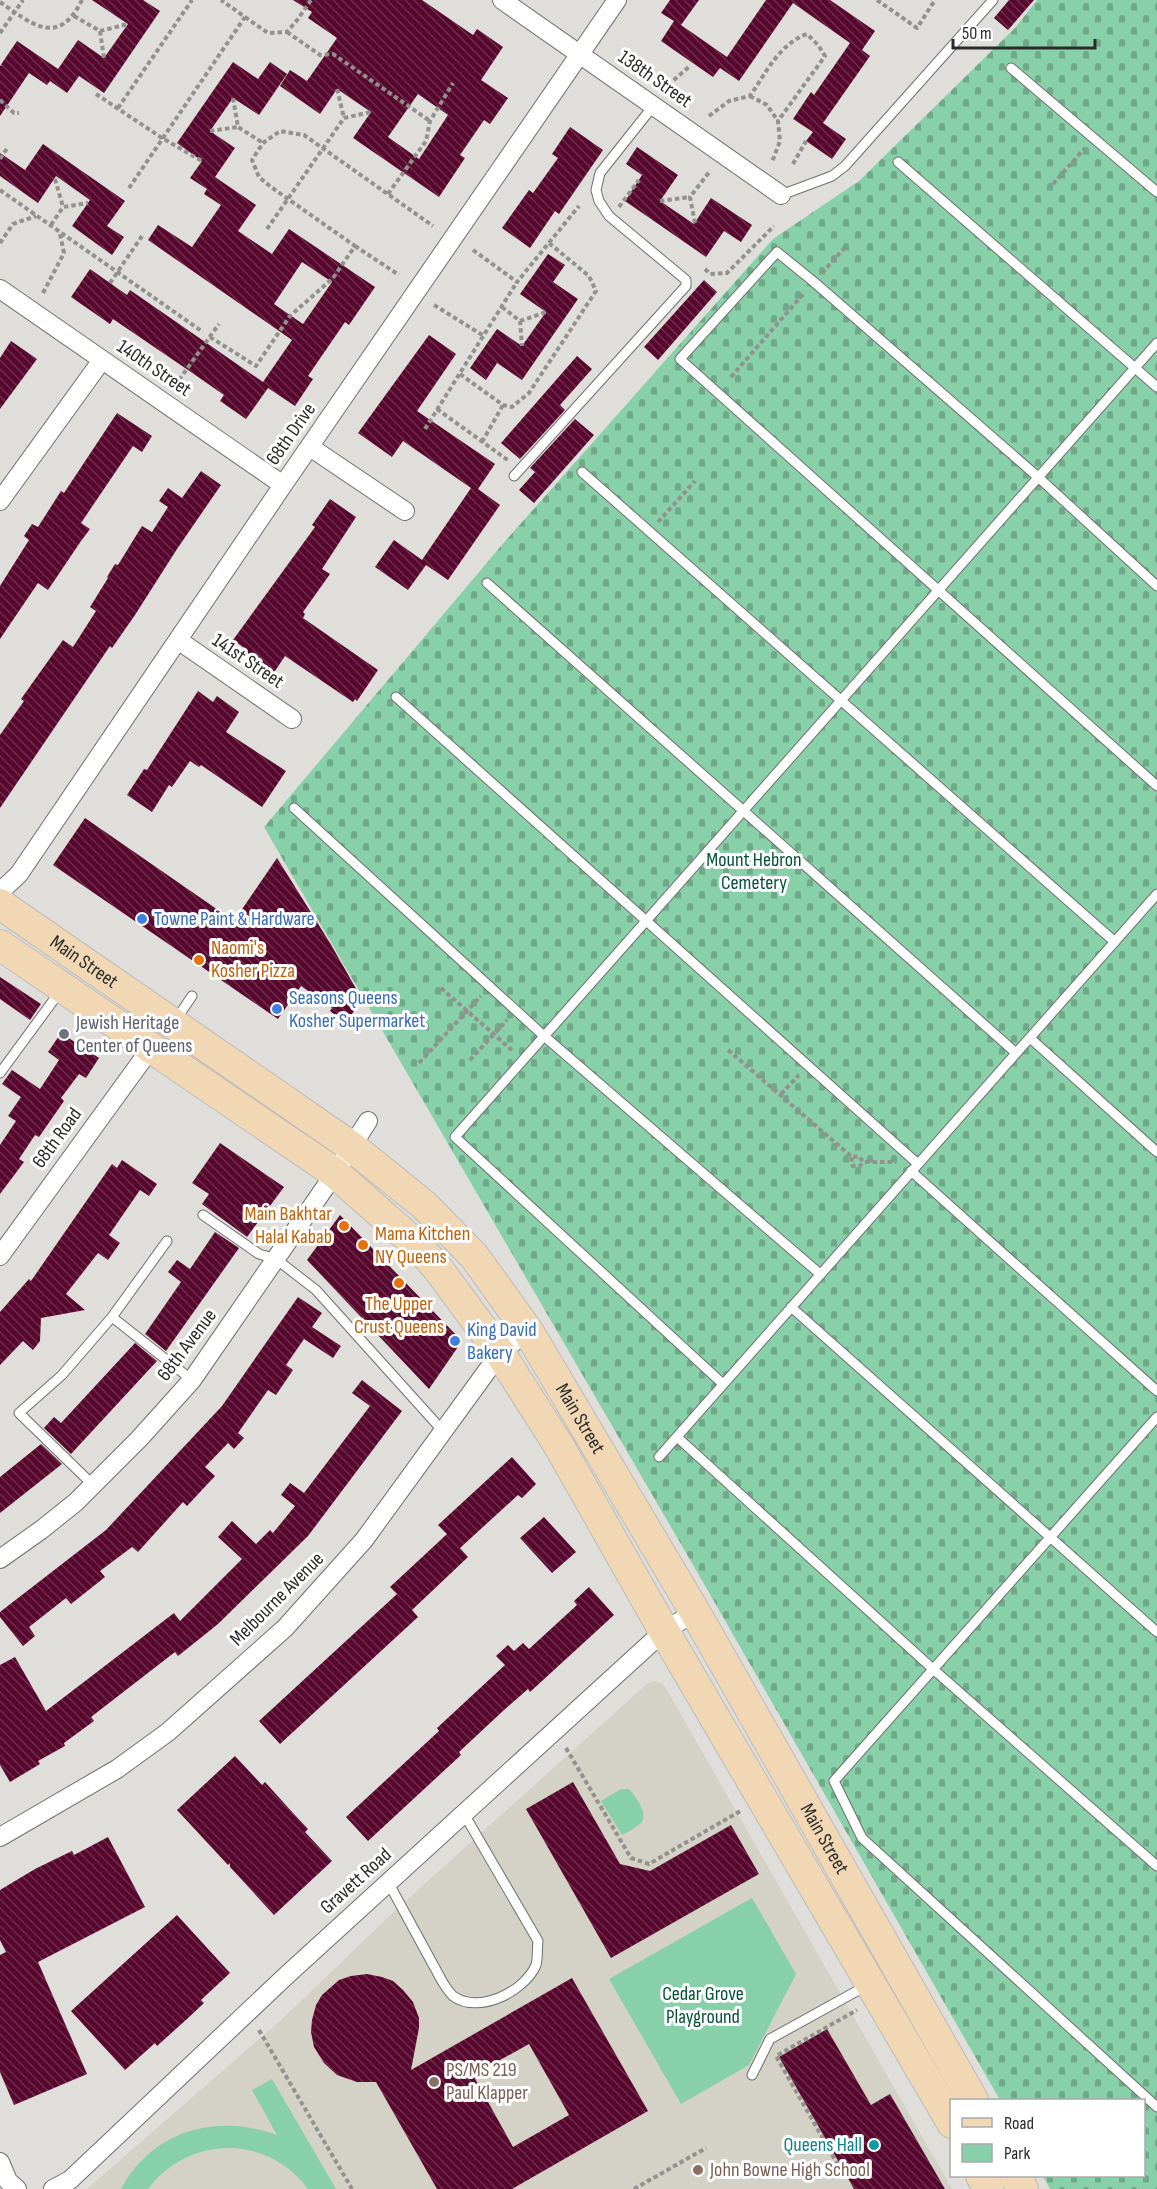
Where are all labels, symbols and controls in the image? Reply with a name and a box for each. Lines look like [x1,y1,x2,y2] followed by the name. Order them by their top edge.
[953,12,1096,50] scale bar
[962,23,992,44] text: 50 m
[614,45,696,113] street label: 138th Street
[112,334,196,402] street label: 140th Street
[261,398,321,470] street label: 68th Drive
[208,628,288,694] street label: 141st Street
[706,848,802,895] park label: Mount Hebron Cemetery
[154,907,315,931] place label: Towne Paint & Hardware
[135,912,149,926] marker: Towne Paint & Hardware
[45,930,123,994] street label: Main Street
[211,936,295,983] place label: Naomi's Kosher Pizza
[192,953,206,967] marker: Naomi's Kosher Pizza
[289,986,425,1033] place label: Seasons Queens Kosher Supermarket
[270,1002,284,1016] marker: Seasons Queens Kosher Supermarket
[75,1011,192,1058] place label: Jewish Heritage Center of Queens
[57,1027,71,1041] marker: Jewish Heritage Center of Queens
[27,1103,87,1173] street label: 68th Road
[245,1202,332,1249] place label: Main Bakhtar Halal Kabab
[337,1219,351,1233] marker: Main Bakhtar Halal Kabab
[375,1222,470,1269] place label: Mama Kitchen NY Queens
[356,1238,370,1252] marker: Mama Kitchen NY Queens
[392,1276,406,1290] marker: The Upper Crust Queens
[354,1292,444,1339] place label: The Upper Crust Queens
[152,1304,222,1386] street label: 68th Avenue
[467,1318,537,1365] place label: King David Bakery
[448,1334,462,1348] marker: King David Bakery
[550,1379,610,1458] street label: Main Street
[225,1547,329,1651] street label: Melbourne Avenue
[795,1799,854,1878] street label: Main Street
[316,1843,396,1919] street label: Gravett Road
[662,1982,744,2029] park label: Cedar Grove Playground
[446,2058,528,2105] place label: PS/MS 219 Paul Klapper
[427,2075,441,2089] marker: PS/MS 219 Paul Klapper
[950,2099,1145,2177] legend
[1004,2113,1034,2134] text: Road
[783,2133,862,2157] place label: Queens Hall
[867,2138,881,2152] marker: Queens Hall
[1004,2143,1030,2164] text: Park
[709,2158,870,2182] place label: John Bowne High School
[691,2163,705,2177] marker: John Bowne High School

